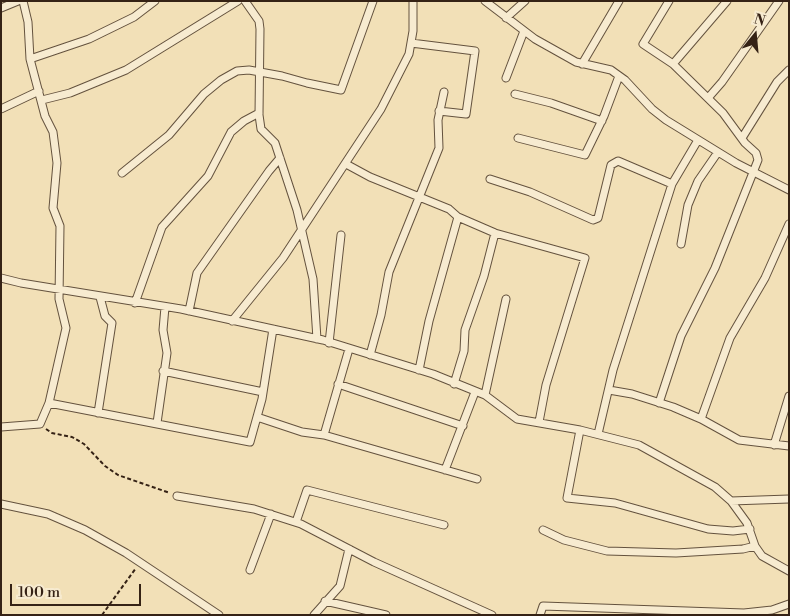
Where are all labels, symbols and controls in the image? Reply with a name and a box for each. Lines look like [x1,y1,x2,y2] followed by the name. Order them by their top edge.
[730,10,780,60] north arrow
[751,10,767,31] text: N
[12,574,144,606] scale bar
[18,583,60,602] text: 100 m

